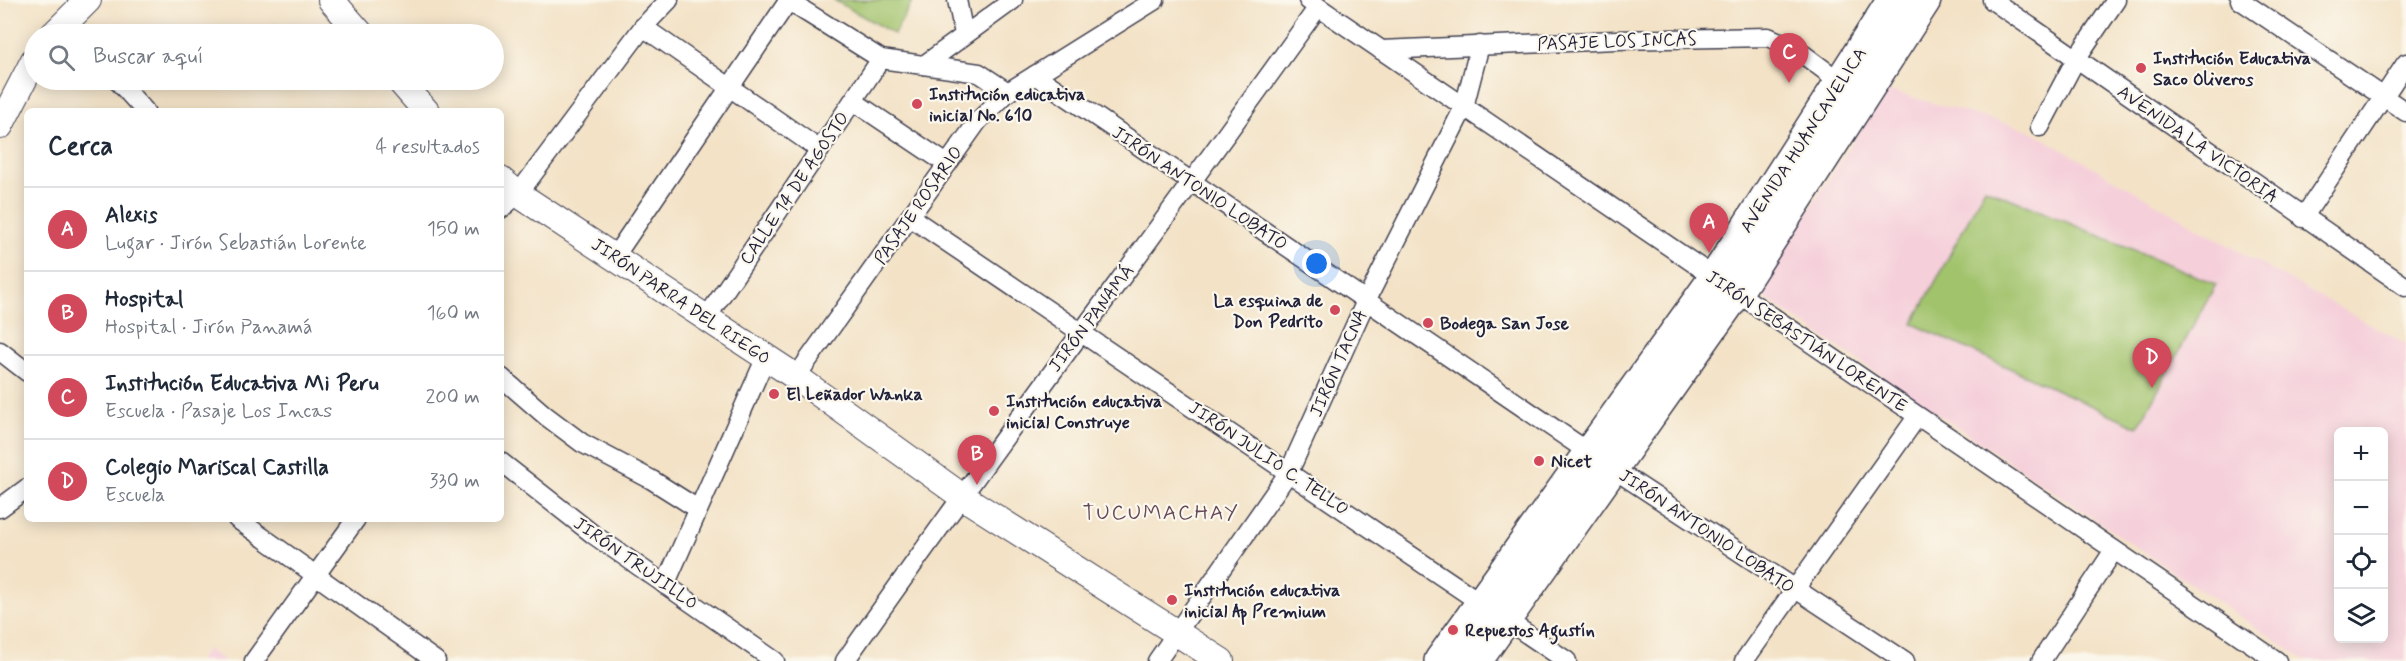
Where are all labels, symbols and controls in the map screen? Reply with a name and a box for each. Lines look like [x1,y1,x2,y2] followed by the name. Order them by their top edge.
[24,24,504,90] search box
[1537,27,1697,57] street label: PASAJE LOS INCAS
[1770,34,1808,83] pin: C
[45,41,78,74] icon: search
[1734,42,1872,238] street label: AVENIDA HUANCAVELICA
[93,43,204,71] text: Buscar aquí
[2153,47,2311,92] place label: Institución Educativa Saco Oliveros
[2134,61,2148,75] marker: Institución Educativa Saco Oliveros
[2112,80,2283,210] street label: AVENIDA LA VICTORIA
[929,83,1085,128] place label: Institución educativa inicial No. 610
[910,97,924,111] marker: Institución educativa inicial No. 610
[735,107,855,270] street label: CALLE 14 DE AGOSTO
[1107,121,1292,257] street label: JIRÓN ANTONIO LOBATO
[48,130,113,164] text: Cerca
[376,134,480,161] text: 4 resultados
[869,142,969,270] street label: PASAJE ROSARIO
[105,202,157,230] text: Alexis
[1690,204,1728,253] pin: A
[61,216,74,243] text: A
[427,216,480,243] text: 150 m
[105,230,367,257] text: Lugar · Jirón Sebastián Lorente
[586,233,775,371] street label: JIRÓN PARRA DEL RIEGO
[1302,249,1331,278] your location
[1044,260,1140,377] street label: JIRÓN PANAMÁ
[1701,265,1912,418] street label: JIRÓN SEBASTIÁN LORENTE
[105,286,183,314] text: Hospital
[1214,289,1324,334] place label: La esquina de Don Pedrito
[61,300,74,327] text: B
[427,300,480,327] text: 160 m
[1328,303,1342,317] marker: La esquina de Don Pedrito
[1305,306,1373,421] street label: JIRÓN TACNA
[1440,312,1569,338] place label: Bodega San Jose
[105,314,313,341] text: Hospital · Jirón Panamá
[1421,316,1435,330] marker: Bodega San Jose
[2132,338,2172,388] pin: D
[105,370,379,398] text: Institución Educativa Mi Peru
[786,383,923,407] place label: El Leñador Wanka
[60,384,75,411] text: C
[425,384,480,411] text: 200 m
[767,387,781,401] marker: El Leñador Wanka
[1006,390,1162,435] place label: Institución educativa inicial Construye
[1184,396,1353,521] street label: JIRÓN JULIO C. TELLO
[105,398,332,425] text: Escuela · Pasaje Los Incas
[987,404,1001,418] marker: Institución educativa inicial Construye
[2334,427,2388,643] map controls
[2334,427,2388,481] button: +
[958,436,996,485] pin: B
[1551,450,1592,474] place label: Nicet
[105,454,329,482] text: Colegio Mariscal Castilla
[1532,454,1546,468] marker: Nicet
[1614,464,1799,600] street label: JIRÓN ANTONIO LOBATO
[61,468,74,495] text: D
[429,468,480,495] text: 330 m
[2334,481,2388,535] button: −
[105,482,165,509] text: Escuela
[1083,499,1239,527] district label: TUCUMACHAY
[569,512,702,616] street label: JIRÓN TRUJILLO
[2334,535,2388,589] button: locate
[1184,579,1340,625] place label: Institución educativa inicial Ap Premium
[2334,589,2388,643] button: layers
[1165,593,1179,607] marker: Institución educativa inicial Ap Premium
[1465,619,1595,645] place label: Repuestos Agustín
[1446,623,1460,637] marker: Repuestos Agustín

